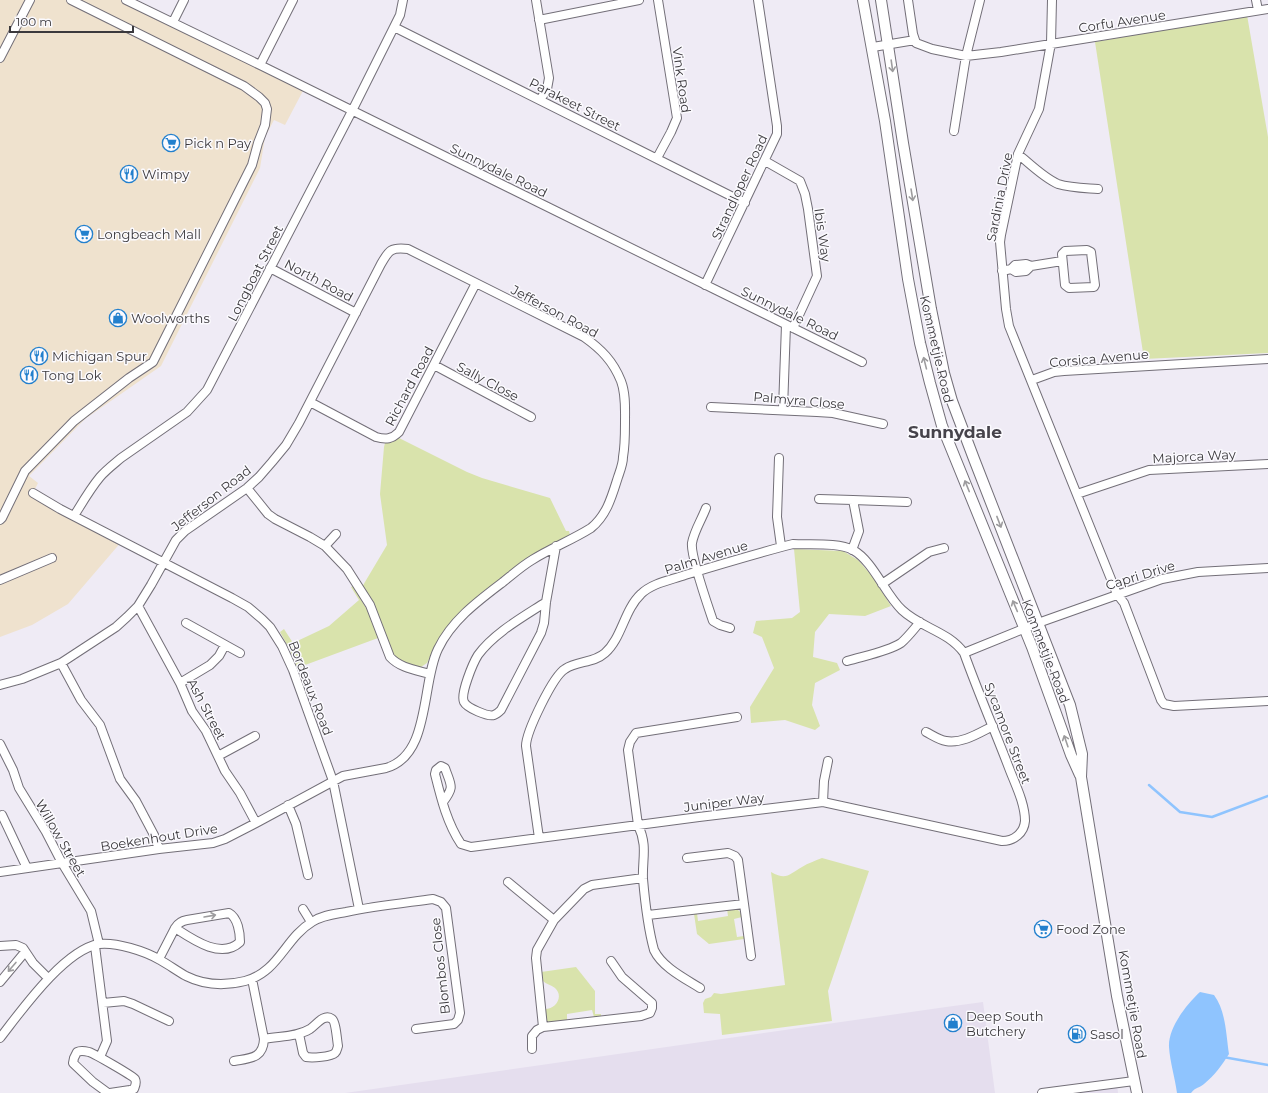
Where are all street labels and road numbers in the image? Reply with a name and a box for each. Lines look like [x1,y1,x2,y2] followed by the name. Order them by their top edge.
[1077,6,1167,36] street label: Corfu Avenue
[669,46,695,114] street label: Vink Road
[527,74,623,134] street label: Parakeet Street
[708,132,770,242] street label: Strandloper Road
[448,140,550,200] street label: Sunnydale Road
[983,151,1016,243] street label: Sardinia Drive
[811,207,835,264] street label: Ibis Way
[224,222,286,324] street label: Longboat Street
[282,255,356,305] street label: North Road
[508,281,601,341] street label: Jefferson Road
[739,283,841,343] street label: Sunnydale Road
[917,294,957,404] street label: Kommetjie Road
[381,343,437,429] street label: Richard Road
[1049,346,1149,370] street label: Corsica Avenue
[454,358,522,404] street label: Sally Close
[753,388,846,412] street label: Palmyra Close
[1152,446,1237,466] street label: Majorca Way
[167,462,254,535] street label: Jefferson Road
[662,537,750,577] street label: Palm Avenue
[1103,557,1177,593] street label: Capri Drive
[1019,597,1073,705] street label: Kommetjie Road
[286,638,336,738] street label: Bordeaux Road
[184,676,230,742] street label: Ash Street
[981,680,1035,786] street label: Sycamore Street
[682,789,766,815] street label: Juniper Way
[32,796,90,880] street label: Willow Street
[99,820,219,854] street label: Boekenhout Drive
[427,917,453,1015] street label: Blombos Close
[1116,948,1150,1060] street label: Kommetjie Road

